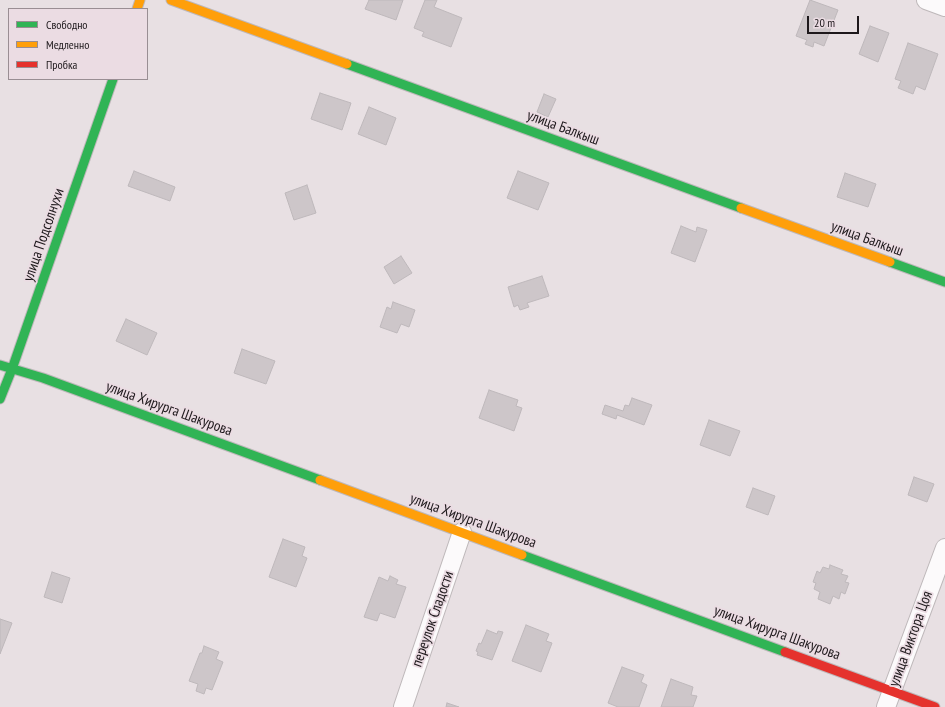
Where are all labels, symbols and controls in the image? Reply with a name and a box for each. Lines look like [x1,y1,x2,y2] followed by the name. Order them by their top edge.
[8,8,148,80] legend
[809,8,861,34] scale bar
[814,15,835,30] text: 20 m
[46,17,88,32] text: Свободно
[46,37,89,52] text: Медленно
[46,57,77,72] text: Пробка
[524,107,602,149] street label: улица Балкыш
[20,186,68,284] street label: улица Подсолнухи
[828,218,906,260] street label: улица Балкыш
[103,378,235,440] street label: улица Хирурга Шакурова
[407,490,539,552] street label: улица Хирурга Шакурова
[408,569,458,669] street label: переулок Сладости
[885,589,937,689] street label: улица Виктора Цоя
[711,602,843,664] street label: улица Хирурга Шакурова

